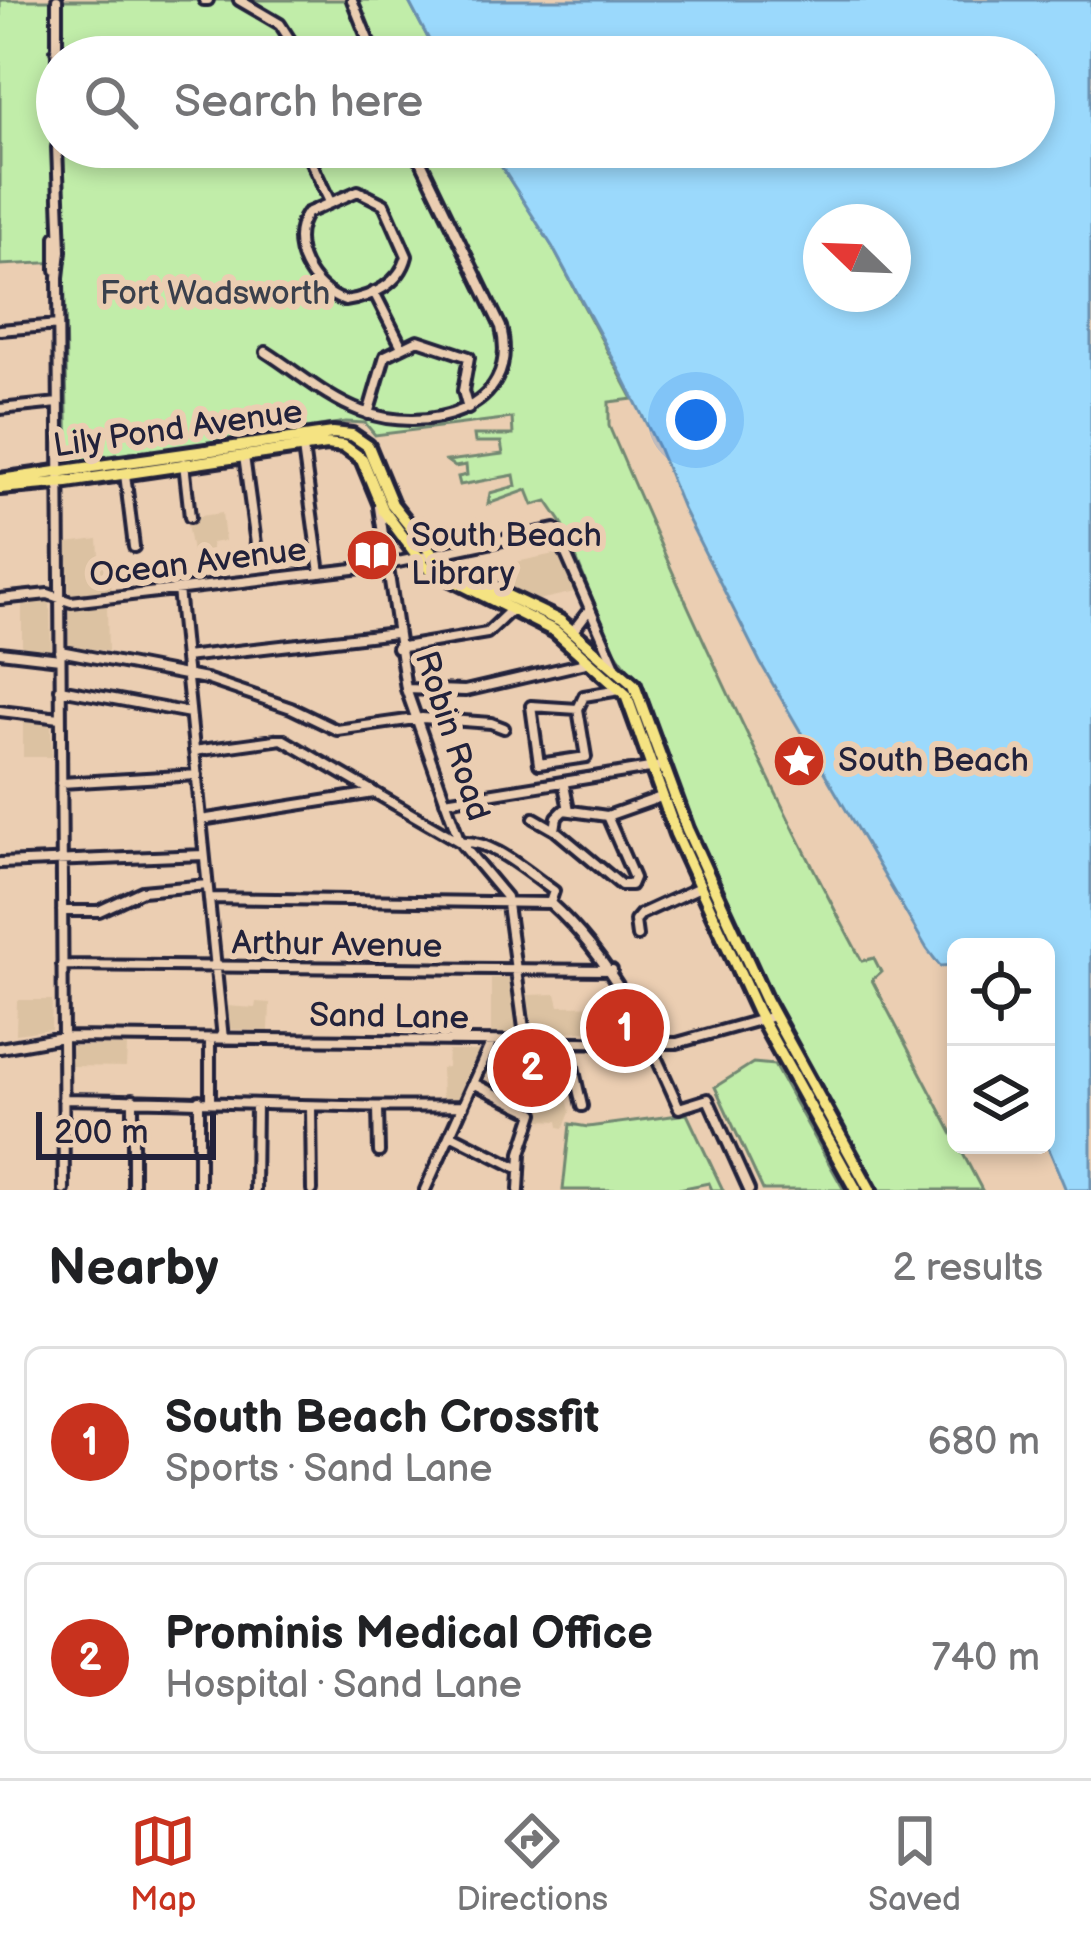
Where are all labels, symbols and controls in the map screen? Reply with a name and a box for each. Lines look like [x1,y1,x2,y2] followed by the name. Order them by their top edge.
[36,36,1055,168] search box
[78,69,144,135] icon: search
[174,75,423,130] text: Search here
[803,204,911,312] north arrow
[100,274,330,314] park label: Fort Wadsworth
[666,390,726,450] your location
[51,392,305,466] street label: Lily Pond Avenue
[411,516,602,594] place label: South Beach Library
[344,527,400,583] library icon: South Beach Library
[87,530,309,596] street label: Ocean Avenue
[406,646,498,826] street label: Robin Road
[771,733,827,789] place icon: South Beach
[838,741,1029,781] place label: South Beach
[231,923,443,967] street label: Arthur Avenue
[947,938,1055,1154] map controls
[947,938,1055,1046] button: locate
[586,983,664,1073] pin: 1
[309,996,469,1038] street label: Sand Lane
[493,1023,571,1113] pin: 2
[947,1046,1055,1154] button: layers
[36,1106,216,1159] scale bar
[54,1113,148,1153] text: 200 m
[48,1238,219,1299] text: Nearby
[892,1245,1043,1292] text: 2 results
[165,1391,599,1446] text: South Beach Crossfit
[82,1419,98,1466] text: 1
[928,1419,1040,1466] text: 680 m
[165,1446,492,1493] text: Sports · Sand Lane
[165,1607,653,1662] text: Prominis Medical Office
[78,1635,102,1682] text: 2
[931,1635,1040,1682] text: 740 m
[165,1662,522,1709] text: Hospital · Sand Lane
[130,1808,196,1920] tab: Map
[457,1808,608,1920] tab: Directions
[868,1808,961,1920] tab: Saved

